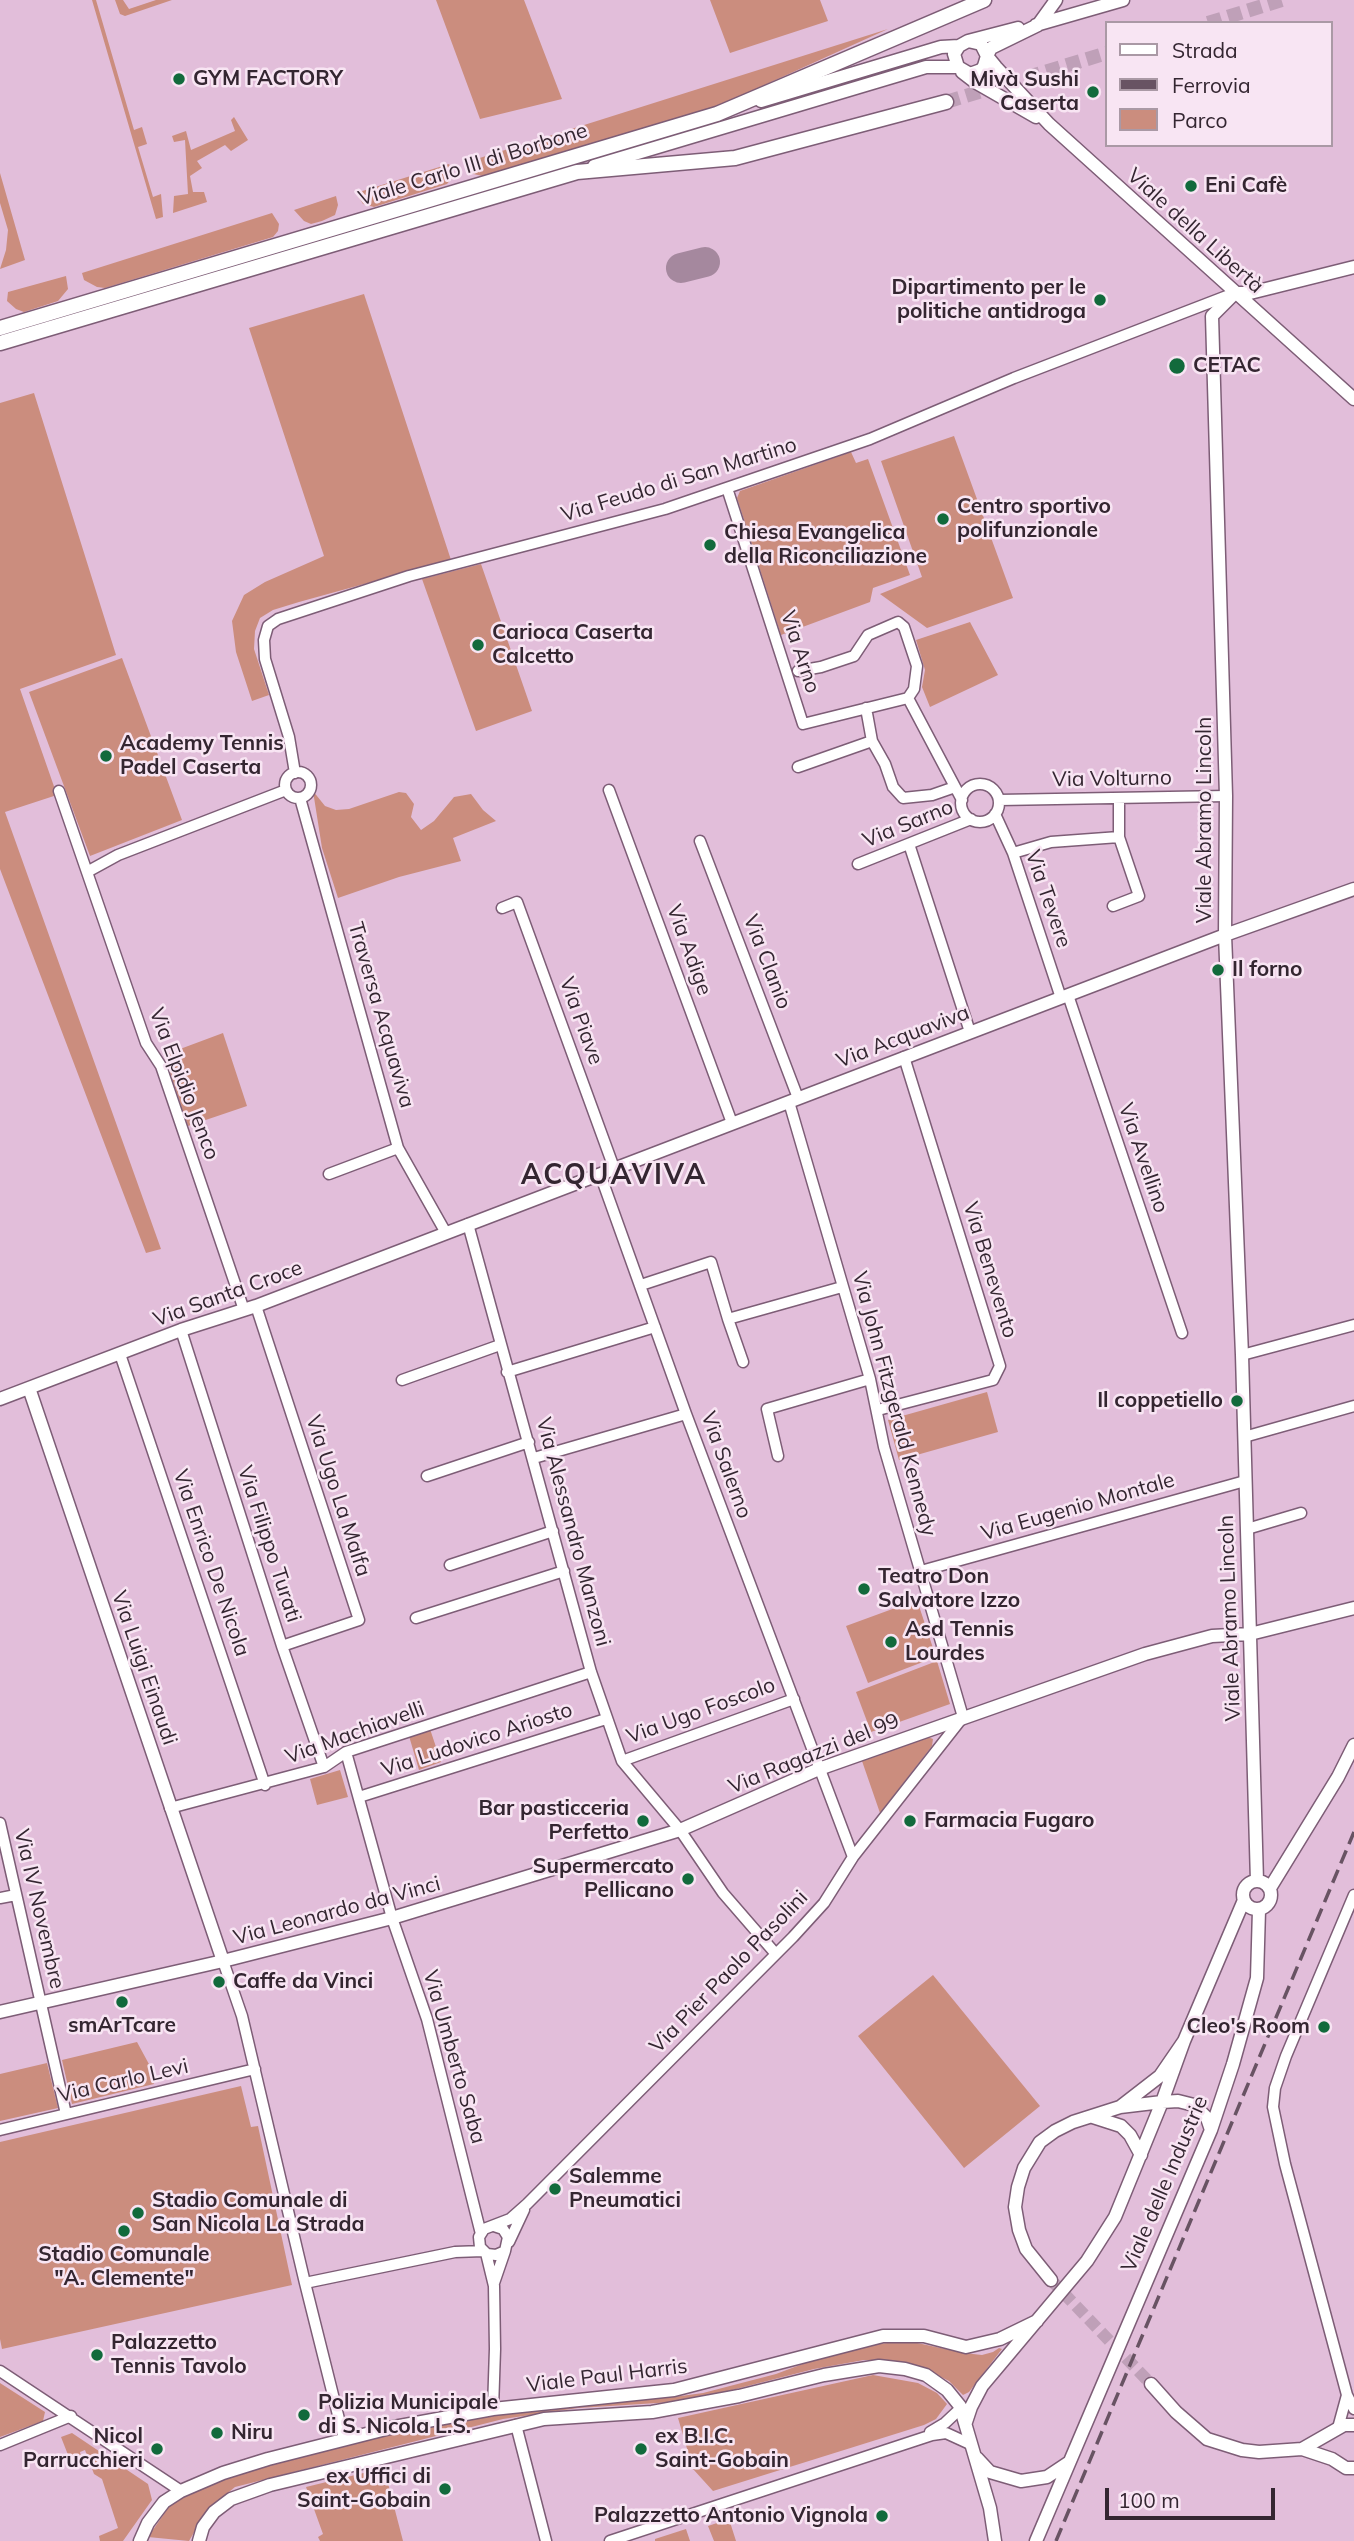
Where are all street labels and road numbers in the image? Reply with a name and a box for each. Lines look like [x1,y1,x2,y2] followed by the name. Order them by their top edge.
[356,118,590,212] street label: Viale Carlo III di Borbone
[1122,163,1268,299] street label: Viale della Libertà
[558,432,800,528] street label: Via Feudo di San Martino
[775,608,825,696] street label: Via Arno
[1192,717,1218,923] street label: Viale Abramo Lincoln
[1052,765,1172,793] street label: Via Volturno
[859,794,957,854] street label: Via Sarno
[1020,847,1076,951] street label: Via Tevere
[661,901,717,999] street label: Via Adige
[737,911,797,1013] street label: Via Clanio
[342,919,420,1111] street label: Traversa Acquaviva
[554,974,608,1068] street label: Via Piave
[833,1000,973,1074] street label: Via Acquaviva
[143,1005,225,1163] street label: Via Elpidio Jenco
[1112,1100,1174,1216] street label: Via Avellino
[957,1199,1023,1341] street label: Via Benevento
[150,1255,306,1333] street label: Via Santa Croce
[846,1269,942,1539] street label: Via John Fitzgerald Kennedy
[695,1408,757,1522] street label: Via Salerno
[300,1412,376,1580] street label: Via Ugo La Malfa
[530,1415,616,1649] street label: Via Alessandro Manzoni
[232,1463,306,1625] street label: Via Filippo Turati
[167,1466,255,1660] street label: Via Enrico De Nicola
[979,1467,1177,1547] street label: Via Eugenio Montale
[1214,1514,1246,1722] street label: Viale Abramo Lincoln
[106,1588,182,1748] street label: Via Luigi Einaudi
[623,1672,779,1750] street label: Via Ugo Foscolo
[282,1696,428,1770] street label: Via Machiavelli
[379,1697,575,1783] street label: Via Ludovico Ariosto
[725,1708,903,1800] street label: Via Ragazzi del 99
[8,1827,70,1991] street label: Via IV Novembre
[231,1871,443,1951] street label: Via Leonardo da Vinci
[645,1885,813,2059] street label: Via Pier Paolo Pasolini
[417,1967,491,2147] street label: Via Umberto Saba
[55,2054,191,2108] street label: Via Carlo Levi
[1116,2092,1214,2276] street label: Viale delle Industrie
[525,2354,689,2398] street label: Viale Paul Harris

